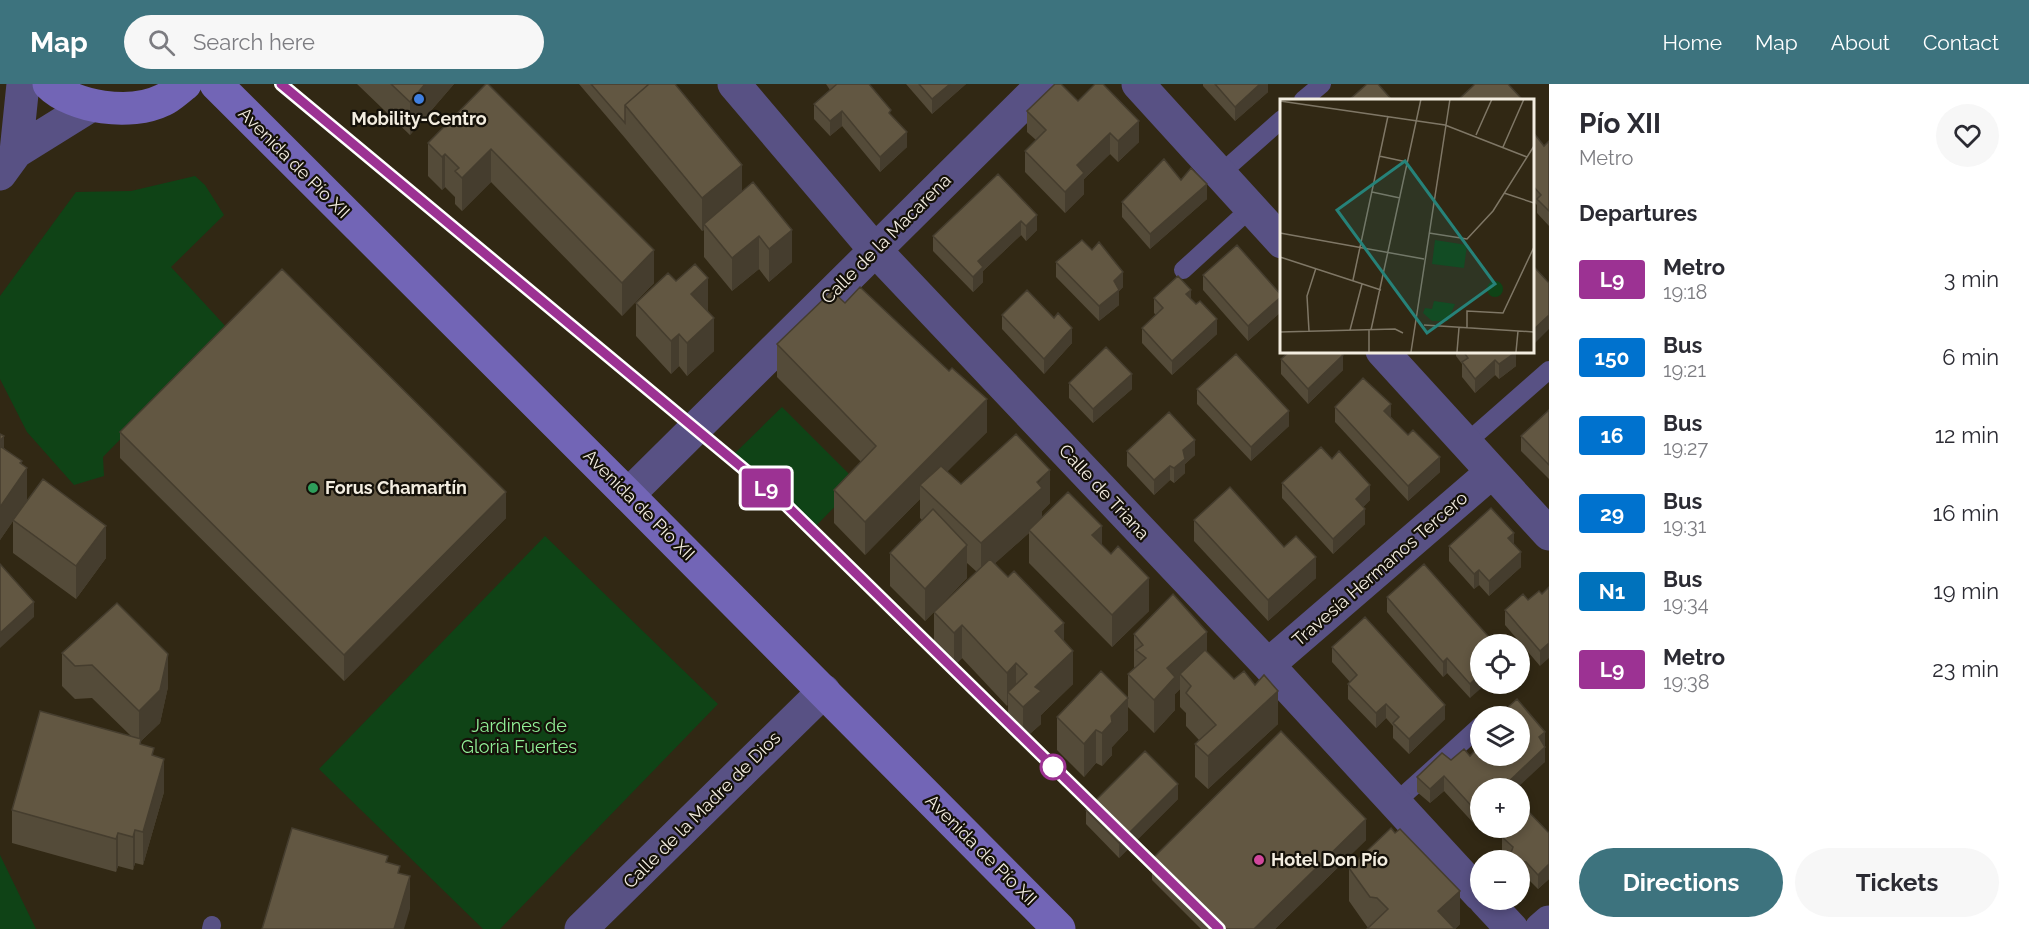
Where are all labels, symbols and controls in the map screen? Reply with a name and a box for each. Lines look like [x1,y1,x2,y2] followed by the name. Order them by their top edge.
[124,15,544,69] search box
[30,26,88,59] text: Map
[145,26,178,59] icon: search
[193,29,315,55] text: Search here
[1663,30,1722,55] text: Home
[1755,30,1798,55] text: Map
[1831,30,1890,55] text: About
[1923,30,1999,55] text: Contact
[412,92,426,106] marker: Mobility-Centro
[1280,99,1534,352] inset map
[234,103,354,223] street label: Avenida de Pío XII
[1936,104,1999,167] button: heart
[1579,107,1661,140] text: Pío XII
[351,108,487,129] place label: Mobility-Centro
[1579,146,1633,170] text: Metro
[816,169,955,308] street label: Calle de la Macarena
[1579,200,1697,226] text: Departures
[1663,254,1725,280] text: Metro
[1944,266,1999,292] text: 3 min
[1600,267,1624,292] text: L9
[1663,280,1707,304] text: 19:18
[1663,332,1702,358] text: Bus
[1942,344,1999,370] text: 6 min
[1595,345,1629,370] text: 150
[1663,358,1706,382] text: 19:21
[1663,410,1702,436] text: Bus
[1935,422,1999,448] text: 12 min
[1600,423,1624,448] text: 16
[1663,436,1708,460] text: 19:27
[1055,440,1154,544] street label: Calle de Triana
[579,445,699,565] street label: Avenida de Pío XII
[739,468,793,508] line badge: L9
[754,476,778,501] text: L9
[325,477,467,498] place label: Forus Chamartín
[306,481,320,495] marker: Forus Chamartín
[1288,487,1472,650] street label: Travesía Hermanos Tercero
[1663,488,1702,514] text: Bus
[1933,500,1999,526] text: 16 min
[1600,501,1624,526] text: 29
[1663,514,1706,538] text: 19:31
[1663,566,1702,592] text: Bus
[1933,578,1999,604] text: 19 min
[1599,579,1625,604] text: N1
[1663,592,1709,616] text: 19:34
[1470,634,1530,910] map controls
[1470,634,1530,694] button: locate
[1663,644,1725,670] text: Metro
[1932,656,1999,682] text: 23 min
[1600,657,1624,682] text: L9
[1663,670,1710,694] text: 19:38
[1470,706,1530,766] button: layers
[461,715,577,757] park label: Jardines de Gloria Fuertes
[619,727,785,892] street label: Calle de la Madre de Dios
[1040,754,1066,780] unlabelled marker
[1470,778,1530,838] button: +
[921,790,1041,910] street label: Avenida de Pío XII
[1579,848,1783,917] button: Directions
[1795,848,1999,917] button: Tickets
[1271,849,1388,870] place label: Hotel Don Pío
[1470,850,1530,910] button: −
[1252,853,1266,867] marker: Hotel Don Pío

